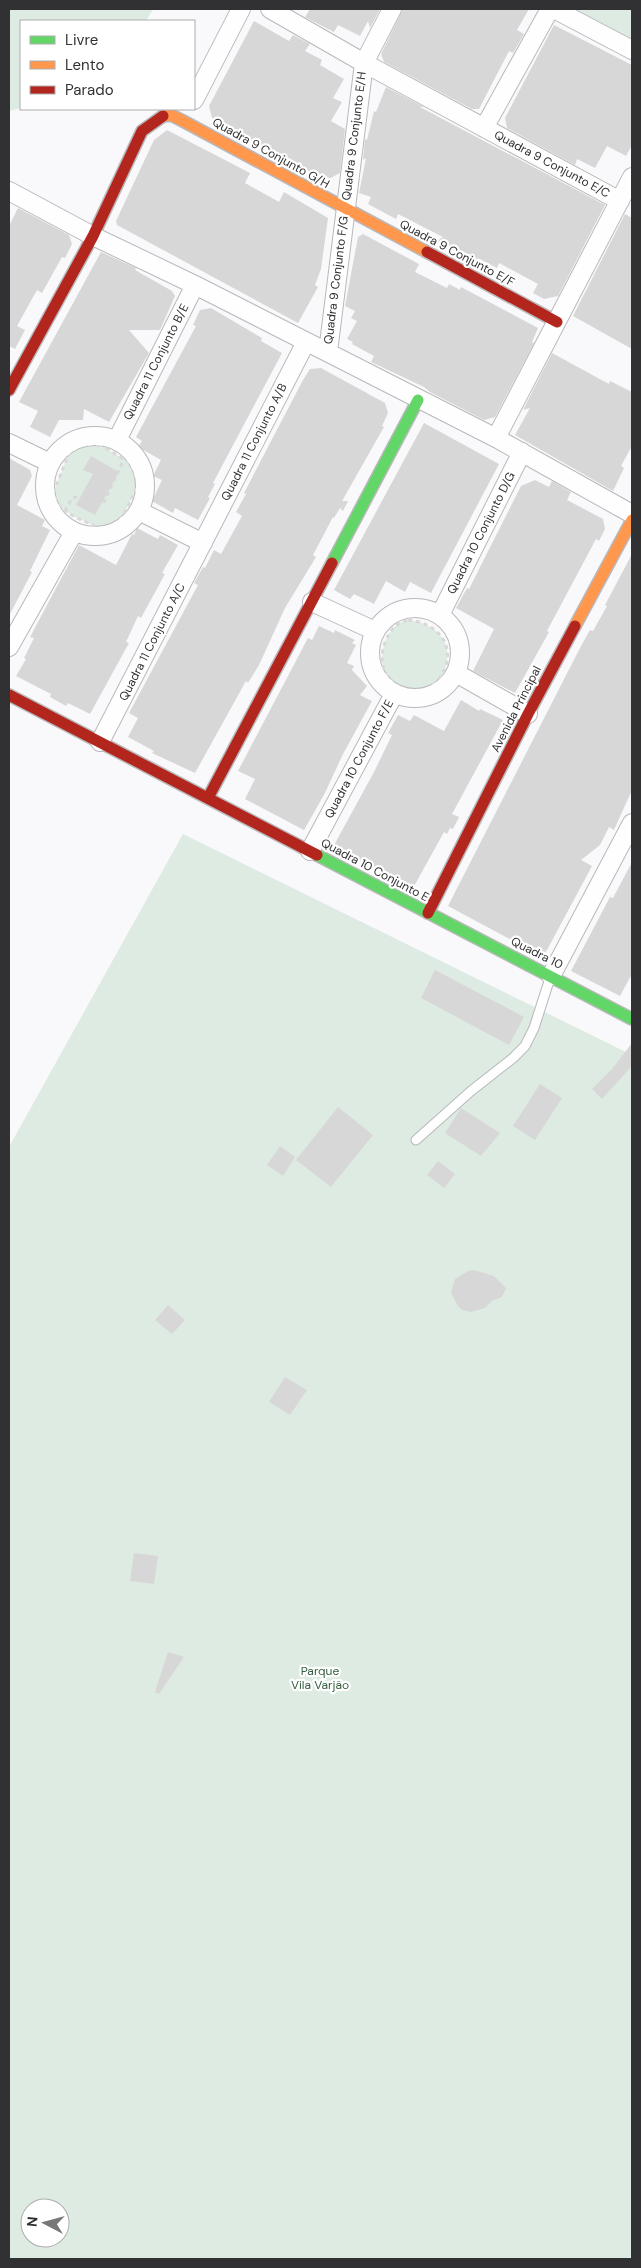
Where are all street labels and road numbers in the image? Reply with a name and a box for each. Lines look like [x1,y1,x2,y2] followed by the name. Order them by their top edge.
[338,71,370,201] street label: Quadra 9 Conjunto E/H
[209,114,333,192] street label: Quadra 9 Conjunto G/H
[491,127,613,202] street label: Quadra 9 Conjunto E/C
[320,215,352,345] street label: Quadra 9 Conjunto F/G
[397,216,518,290] street label: Quadra 9 Conjunto E/F
[120,301,192,423] street label: Quadra 11 Conjunto B/E
[217,381,291,503] street label: Quadra 11 Conjunto A/B
[443,469,519,597] street label: Quadra 10 Conjunto D/G
[115,580,189,704] street label: Quadra 11 Conjunto A/C
[487,663,545,755] street label: Avenida Principal
[321,697,397,821] street label: Quadra 10 Conjunto F/E
[318,835,432,905] street label: Quadra 10 Conjunto E
[508,933,566,973] street label: Quadra 10

